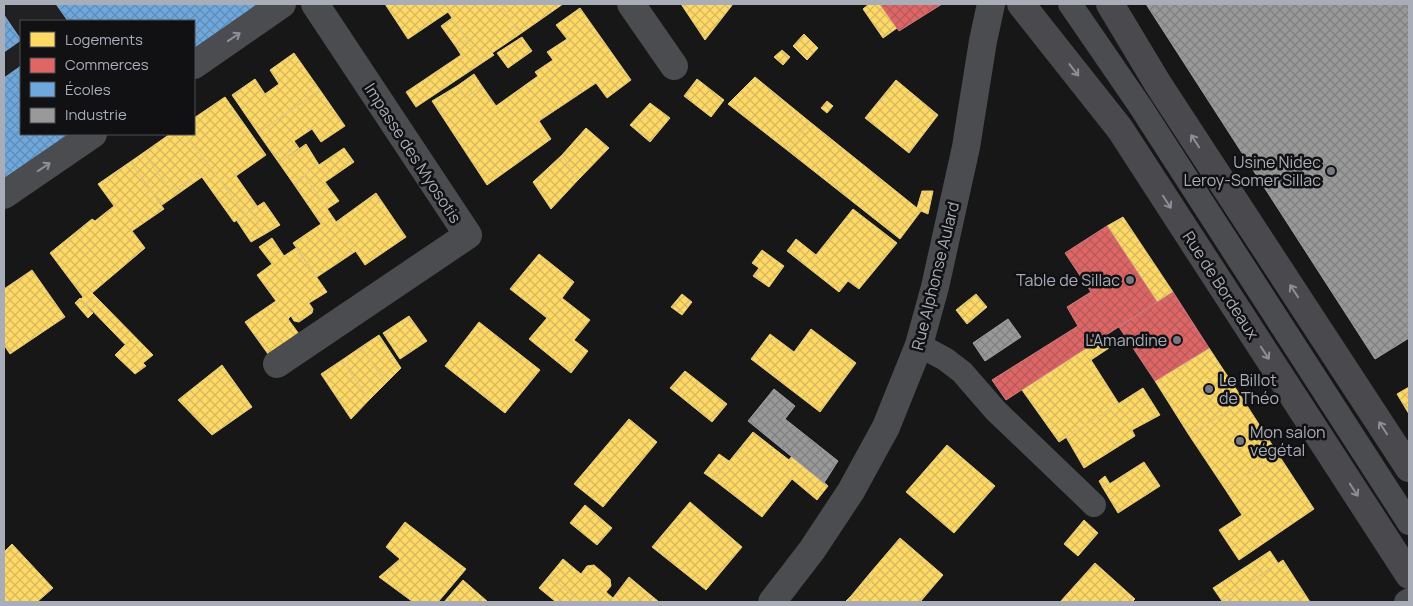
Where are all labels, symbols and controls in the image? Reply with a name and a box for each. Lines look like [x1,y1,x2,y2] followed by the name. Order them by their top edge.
[20,20,195,135] legend
[65,29,143,50] text: Logements
[227,32,241,42] one-way arrow
[65,54,149,75] text: Commerces
[1068,63,1079,76] one-way arrow
[65,79,111,100] text: Écoles
[359,79,467,227] street label: Impasse des Myosotis
[65,104,127,125] text: Industrie
[1190,134,1200,148] one-way arrow
[1184,151,1321,191] place label: Usine Nidec Leroy-Somer Sillac
[37,162,51,172] one-way arrow
[1325,165,1337,177] marker: Usine Nidec Leroy-Somer Sillac
[1162,195,1173,209] one-way arrow
[906,199,964,353] street label: Rue Alphonse Aulard
[1178,227,1264,344] street label: Rue de Bordeaux
[1016,269,1120,291] place label: Table de Sillac
[1124,274,1136,286] marker: Table de Sillac
[1288,285,1298,299] one-way arrow
[1085,329,1167,351] place label: L'Amandine
[1171,334,1183,346] marker: L'Amandine
[1260,346,1270,360] one-way arrow
[1219,369,1279,409] place label: Le Billot de Théo
[1203,383,1215,395] marker: Le Billot de Théo
[1250,421,1326,461] place label: Mon salon végétal
[1377,421,1387,435] one-way arrow
[1234,435,1246,447] marker: Mon salon végétal
[1349,482,1359,496] one-way arrow

